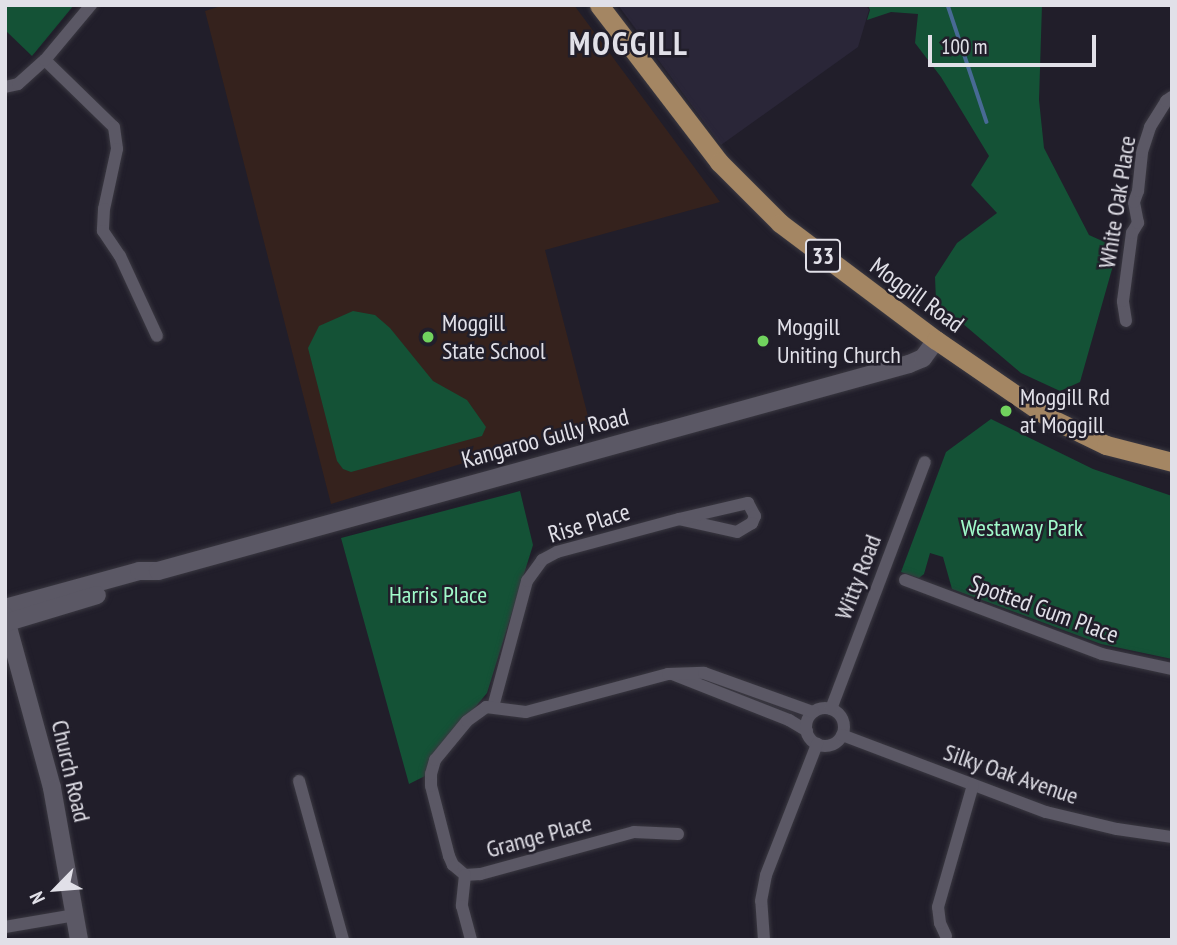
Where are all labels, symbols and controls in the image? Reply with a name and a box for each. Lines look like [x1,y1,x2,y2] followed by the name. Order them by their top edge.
[932,21,1100,65] scale bar
[570,24,688,62] district label: MOGGILL
[941,33,987,60] text: 100 m
[1092,133,1142,271] street label: White Oak Place
[804,236,842,276] road number: 33
[865,251,969,339] street label: Moggill Road
[442,309,546,365] place label: Moggill State School
[777,313,901,369] place label: Moggill Uniting Church
[420,329,436,345] marker: Moggill State School
[755,333,771,349] marker: Moggill Uniting Church
[1020,383,1110,439] place label: Moggill Rd at Moggill
[458,402,632,474] street label: Kangaroo Gully Road
[998,403,1014,419] marker: Moggill Rd at Moggill
[545,497,633,549] street label: Rise Place
[960,514,1084,542] park label: Westaway Park
[829,530,887,624] street label: Witty Road
[966,569,1122,649] street label: Spotted Gum Place
[389,581,487,609] park label: Harris Place
[45,717,97,825] street label: Church Road
[939,737,1083,811] street label: Silky Oak Avenue
[483,808,595,864] street label: Grange Place
[21,854,91,924] north arrow
[24,888,50,908] text: N

